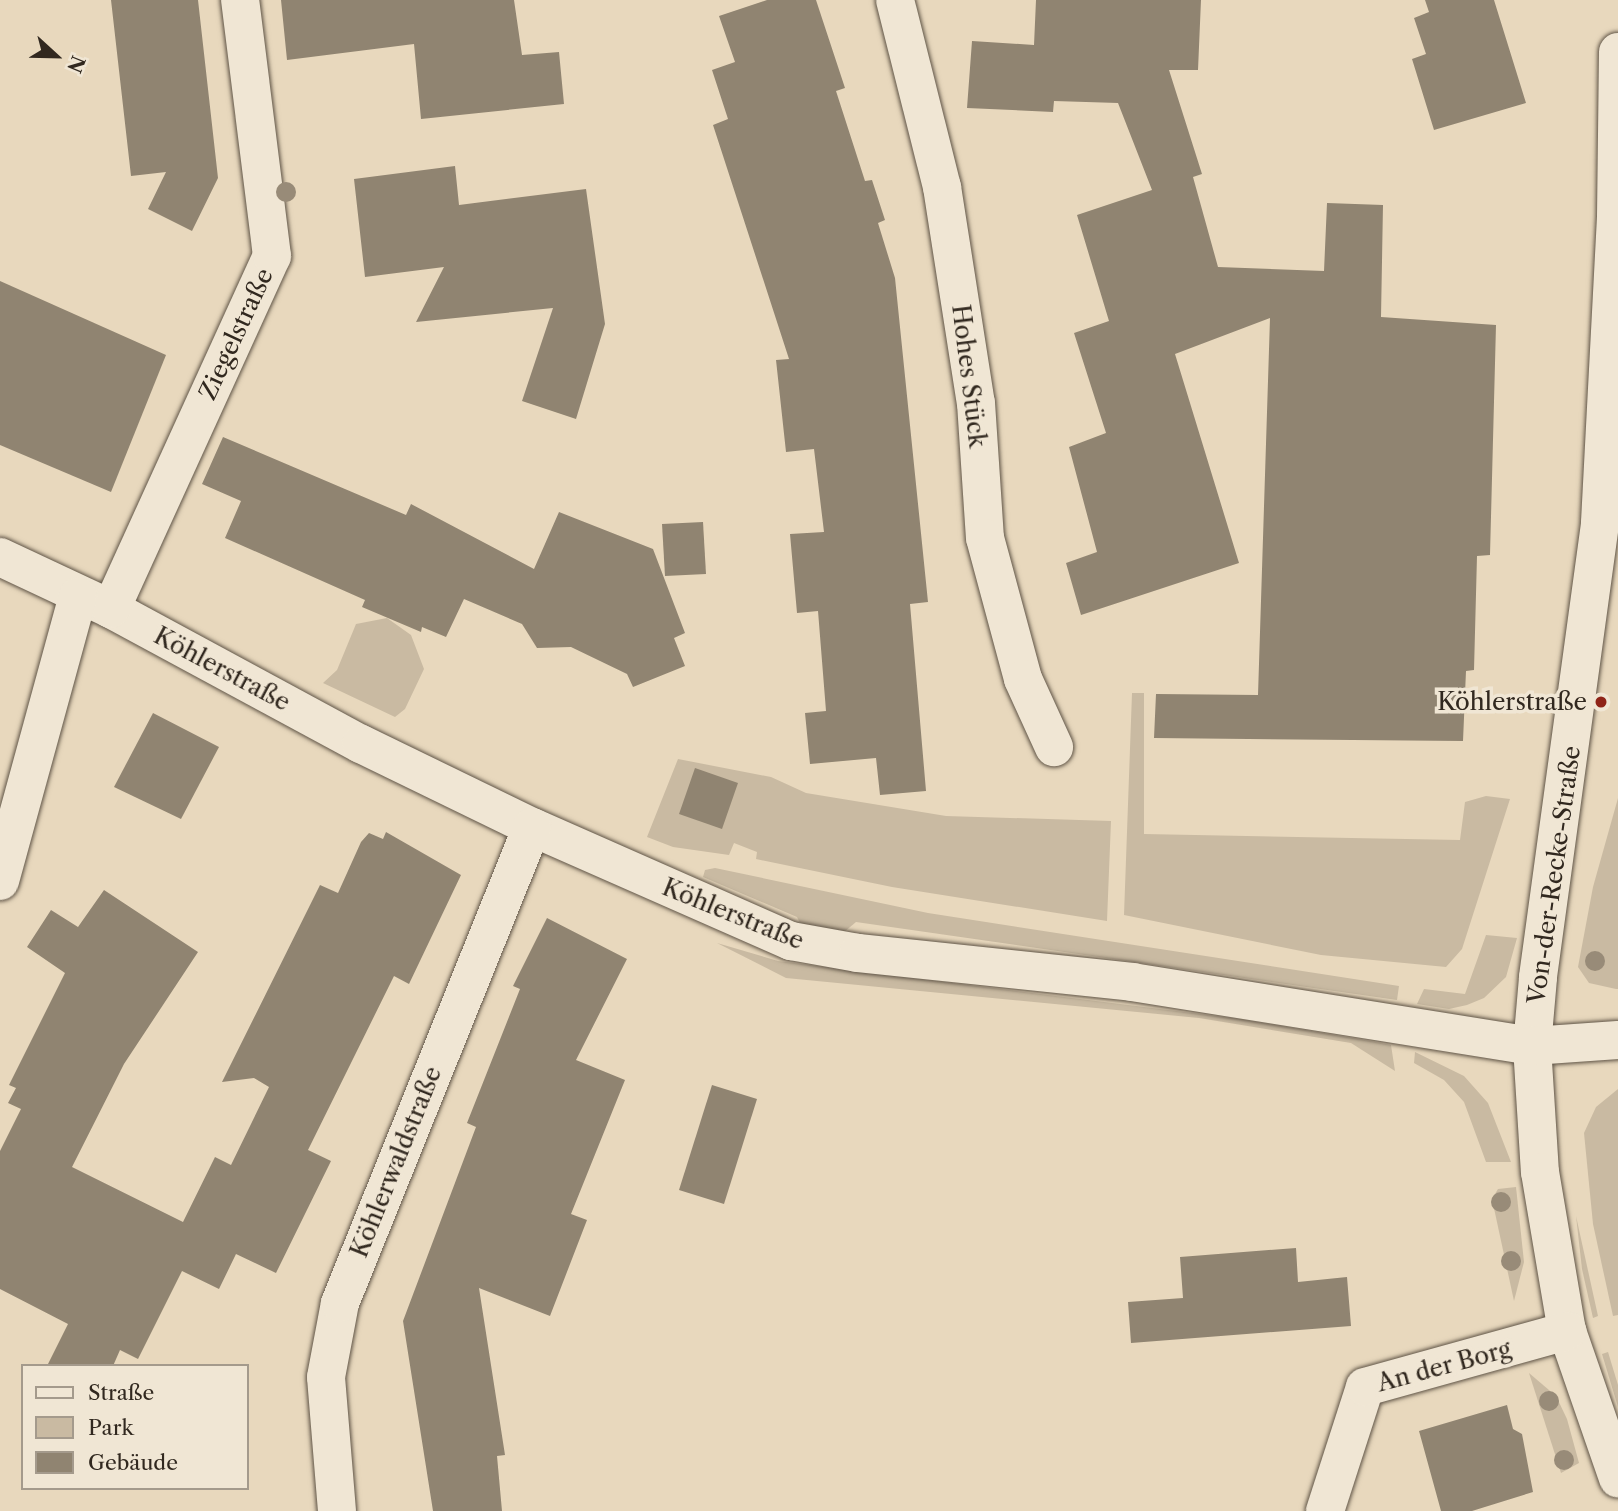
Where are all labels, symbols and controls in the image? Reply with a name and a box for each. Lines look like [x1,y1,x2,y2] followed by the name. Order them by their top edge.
[21,21,91,91] north arrow
[62,52,90,76] text: N
[193,264,279,404] street label: Ziegelstraße
[946,303,992,449] street label: Hohes Stück
[149,621,295,717] street label: Köhlerstraße
[1437,688,1587,716] place label: Köhlerstraße
[1593,694,1609,710] marker: Köhlerstraße
[1522,744,1586,1006] street label: Von-der-Recke-Straße
[658,873,808,955] street label: Köhlerstraße
[345,1062,447,1262] street label: Köhlerwaldstraße
[1374,1334,1514,1398] street label: An der Borg
[21,1364,248,1490] legend
[88,1380,154,1405] text: Straße
[88,1415,134,1440] text: Park
[88,1450,178,1475] text: Gebäude

